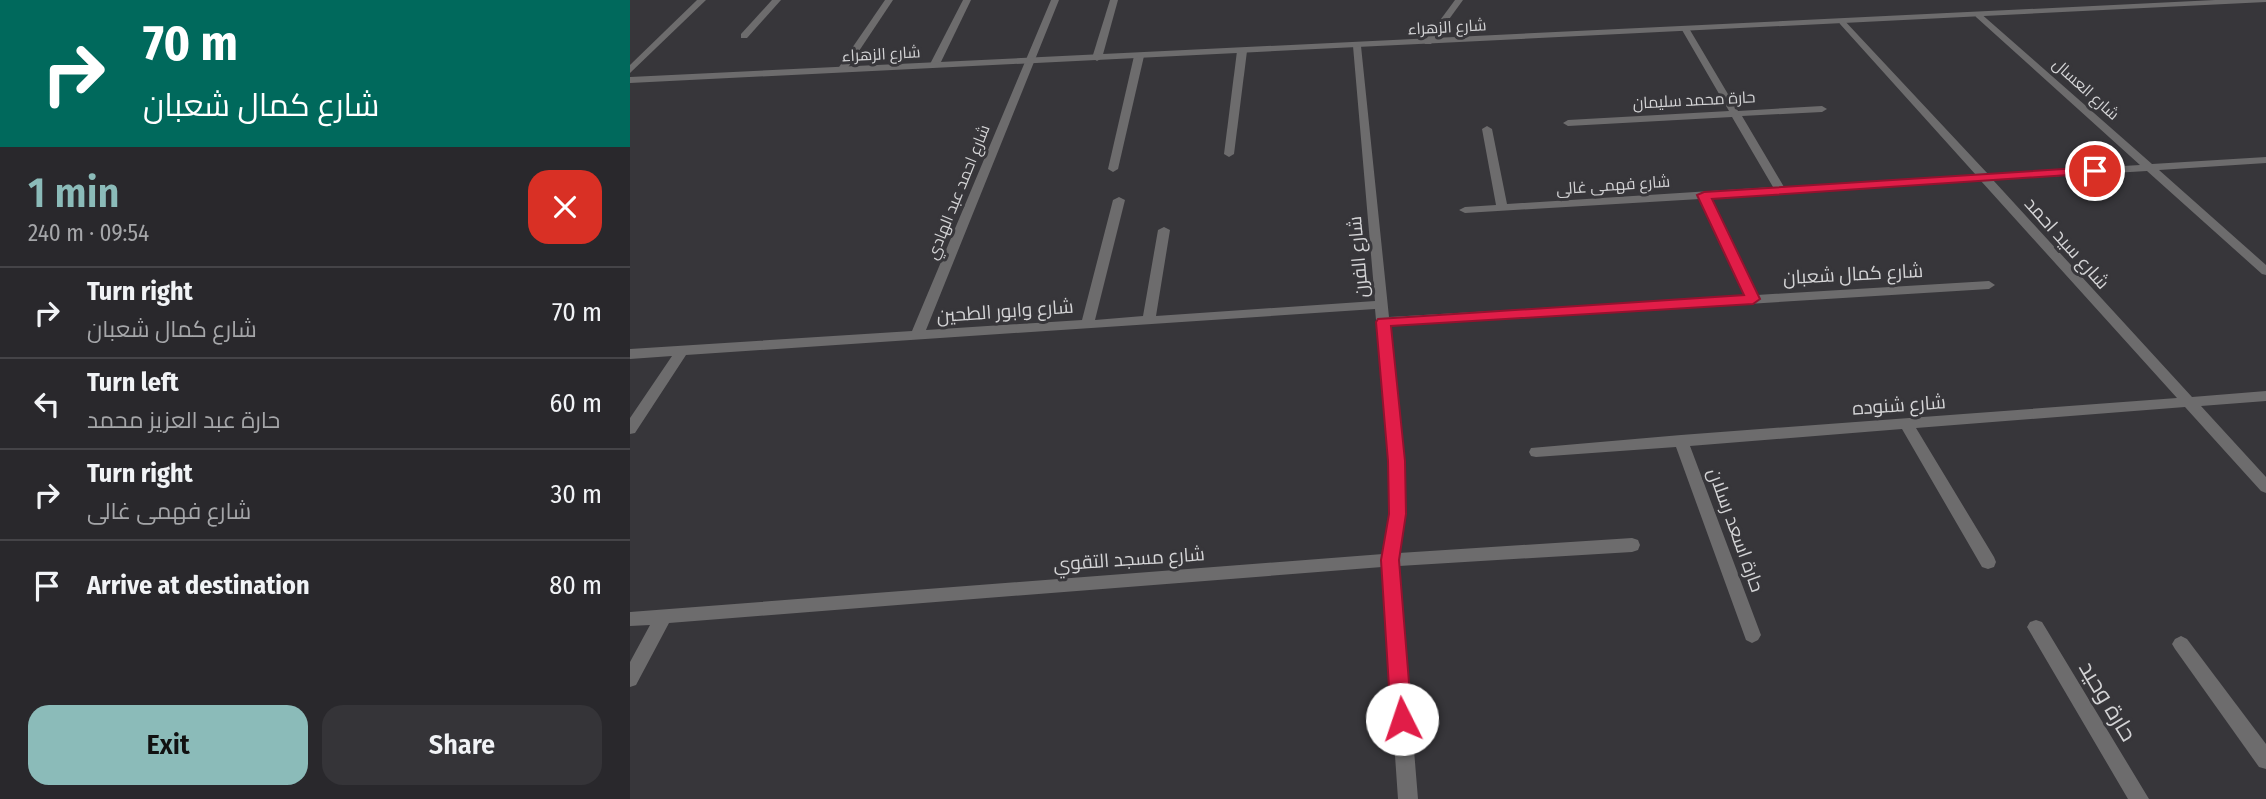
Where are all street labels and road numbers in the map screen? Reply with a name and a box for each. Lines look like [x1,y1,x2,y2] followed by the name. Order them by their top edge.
[1407,15,1487,41] street label: شارع الزهراء
[841,42,921,68] street label: شارع الزهراء
[2048,54,2123,125] street label: شارع العسال
[1632,87,1756,114] street label: حارة محمد سليمان
[922,122,997,264] street label: شارع احمد عبد الهادي
[1555,172,1671,200] street label: شارع فهمى غالى
[2018,192,2114,295] street label: شارع سيد احمد
[1343,215,1375,299] street label: شارع الفرن
[1782,259,1924,291] street label: شارع كمال شعبان
[936,295,1074,329] street label: شارع وابور الطحين
[1851,390,1947,422] street label: شارع شنوده
[1703,465,1769,595] street label: حارة اسعد رسلان
[1052,542,1206,579] street label: شارع مسجد التقوي
[2073,656,2143,746] street label: حارة وحيد

